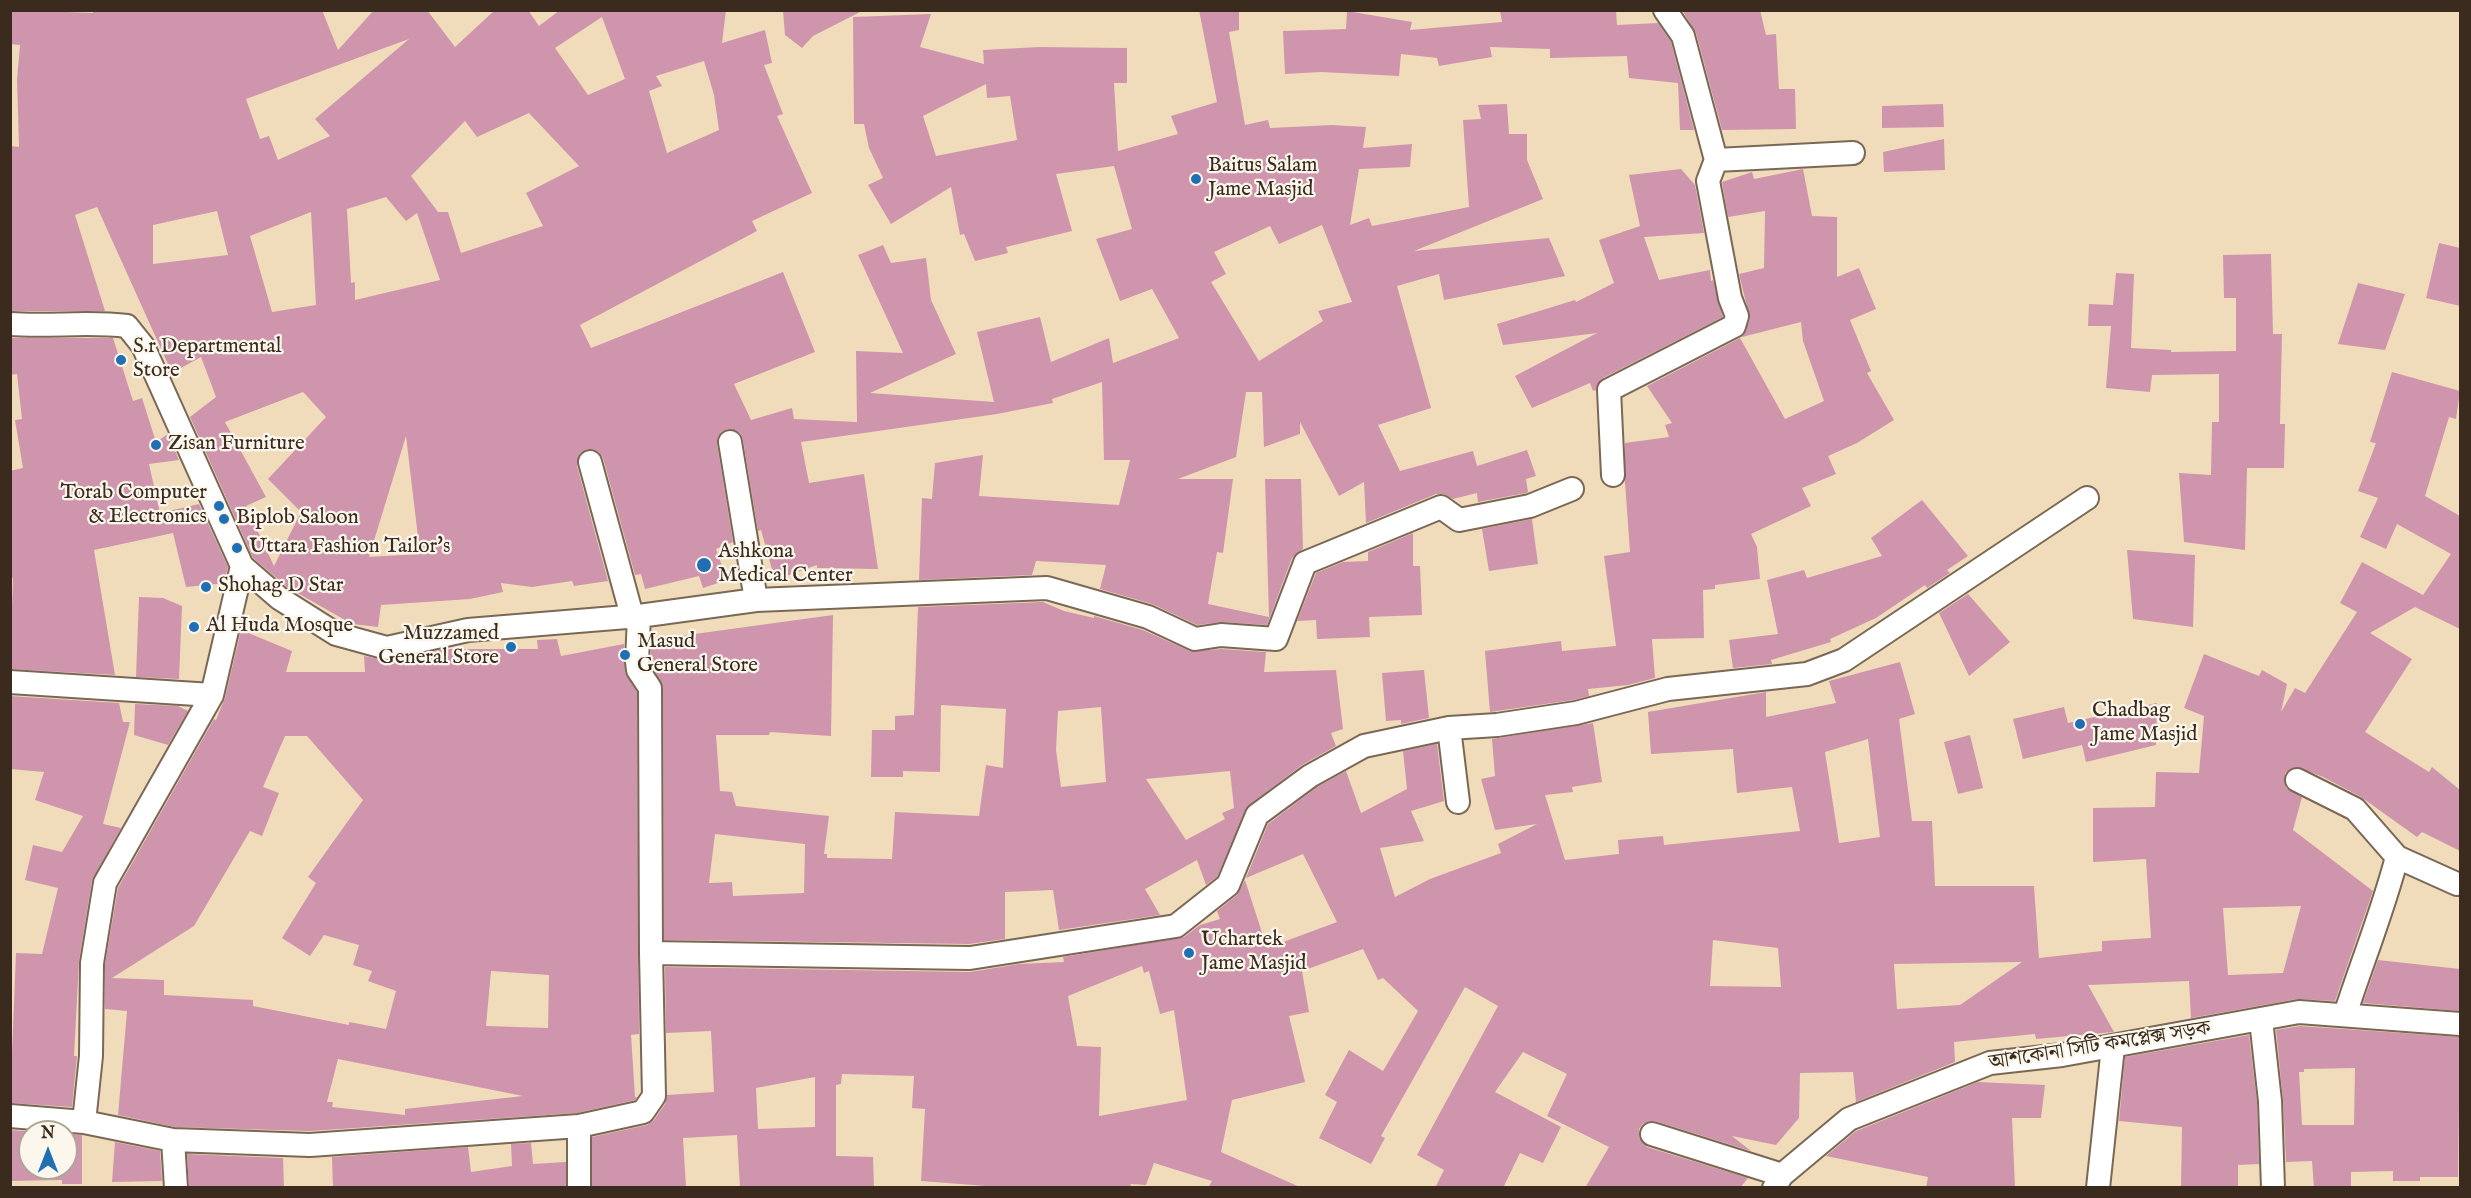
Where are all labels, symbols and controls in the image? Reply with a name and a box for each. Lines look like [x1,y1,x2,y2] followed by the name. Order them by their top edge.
[1208,154,1317,204] place label: Baitus Salam Jame Masjid
[1189,172,1203,186] marker: Baitus Salam Jame Masjid
[133,335,281,385] place label: S.r Departmental Store
[114,353,128,367] marker: S.r Departmental Store
[168,432,305,458] place label: Zisan Furniture
[149,438,163,452] marker: Zisan Furniture
[60,481,207,531] place label: Torab Computer & Electronics
[212,499,226,513] marker: Torab Computer & Electronics
[236,506,359,532] place label: Biplob Saloon
[217,512,231,526] marker: Biplob Saloon
[249,535,450,561] place label: Uttara Fashion Tailor's
[718,540,853,590] place label: Ashkona Medical Center
[230,541,244,555] marker: Uttara Fashion Tailor's
[695,556,713,574] marker: Ashkona Medical Center
[218,574,344,600] place label: Shohag D Star
[199,580,213,594] marker: Shohag D Star
[206,614,353,640] place label: Al Huda Mosque
[187,620,201,634] marker: Al Huda Mosque
[378,622,499,672] place label: Muzzamed General Store
[637,630,758,680] place label: Masud General Store
[504,640,518,654] marker: Muzzamed General Store
[618,648,632,662] marker: Masud General Store
[2092,699,2197,749] place label: Chadbag Jame Masjid
[2073,717,2087,731] marker: Chadbag Jame Masjid
[1201,928,1306,978] place label: Uchartek Jame Masjid
[1182,946,1196,960] marker: Uchartek Jame Masjid
[1987,1017,2213,1077] street label: আশকোনা সিটি কমপ্লেক্স সড়ক
[18,1120,78,1180] north arrow
[41,1124,55,1144] text: N

